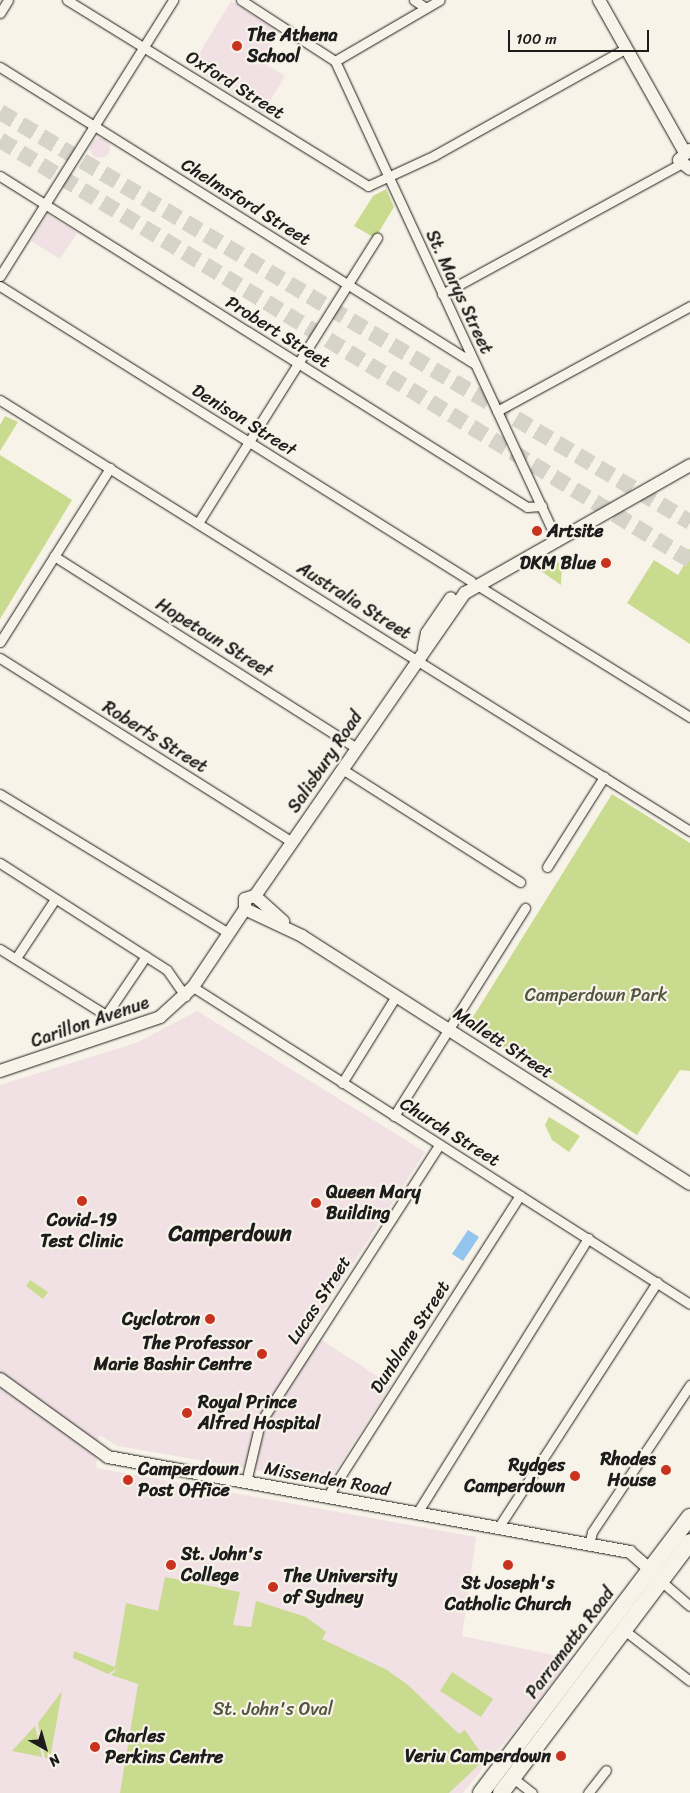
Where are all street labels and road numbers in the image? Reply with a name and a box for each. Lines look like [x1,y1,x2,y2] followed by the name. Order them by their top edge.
[182,46,288,124] street label: Oxford Street
[178,154,314,250] street label: Chelmsford Street
[421,227,497,357] street label: St. Marys Street
[222,291,334,373] street label: Probert Street
[188,379,300,461] street label: Denison Street
[293,557,415,645] street label: Australia Street
[152,593,276,683] street label: Hopetoun Street
[99,696,211,778] street label: Roberts Street
[283,707,367,817] street label: Salisbury Road
[28,992,152,1052] street label: Carillon Avenue
[449,1003,557,1083] street label: Mallett Street
[396,1093,504,1171] street label: Church Street
[282,1252,356,1348] street label: Lucas Street
[366,1277,454,1397] street label: Dunblane Street
[263,1457,391,1501] street label: Missenden Road
[521,1583,619,1703] street label: Parramatta Road

